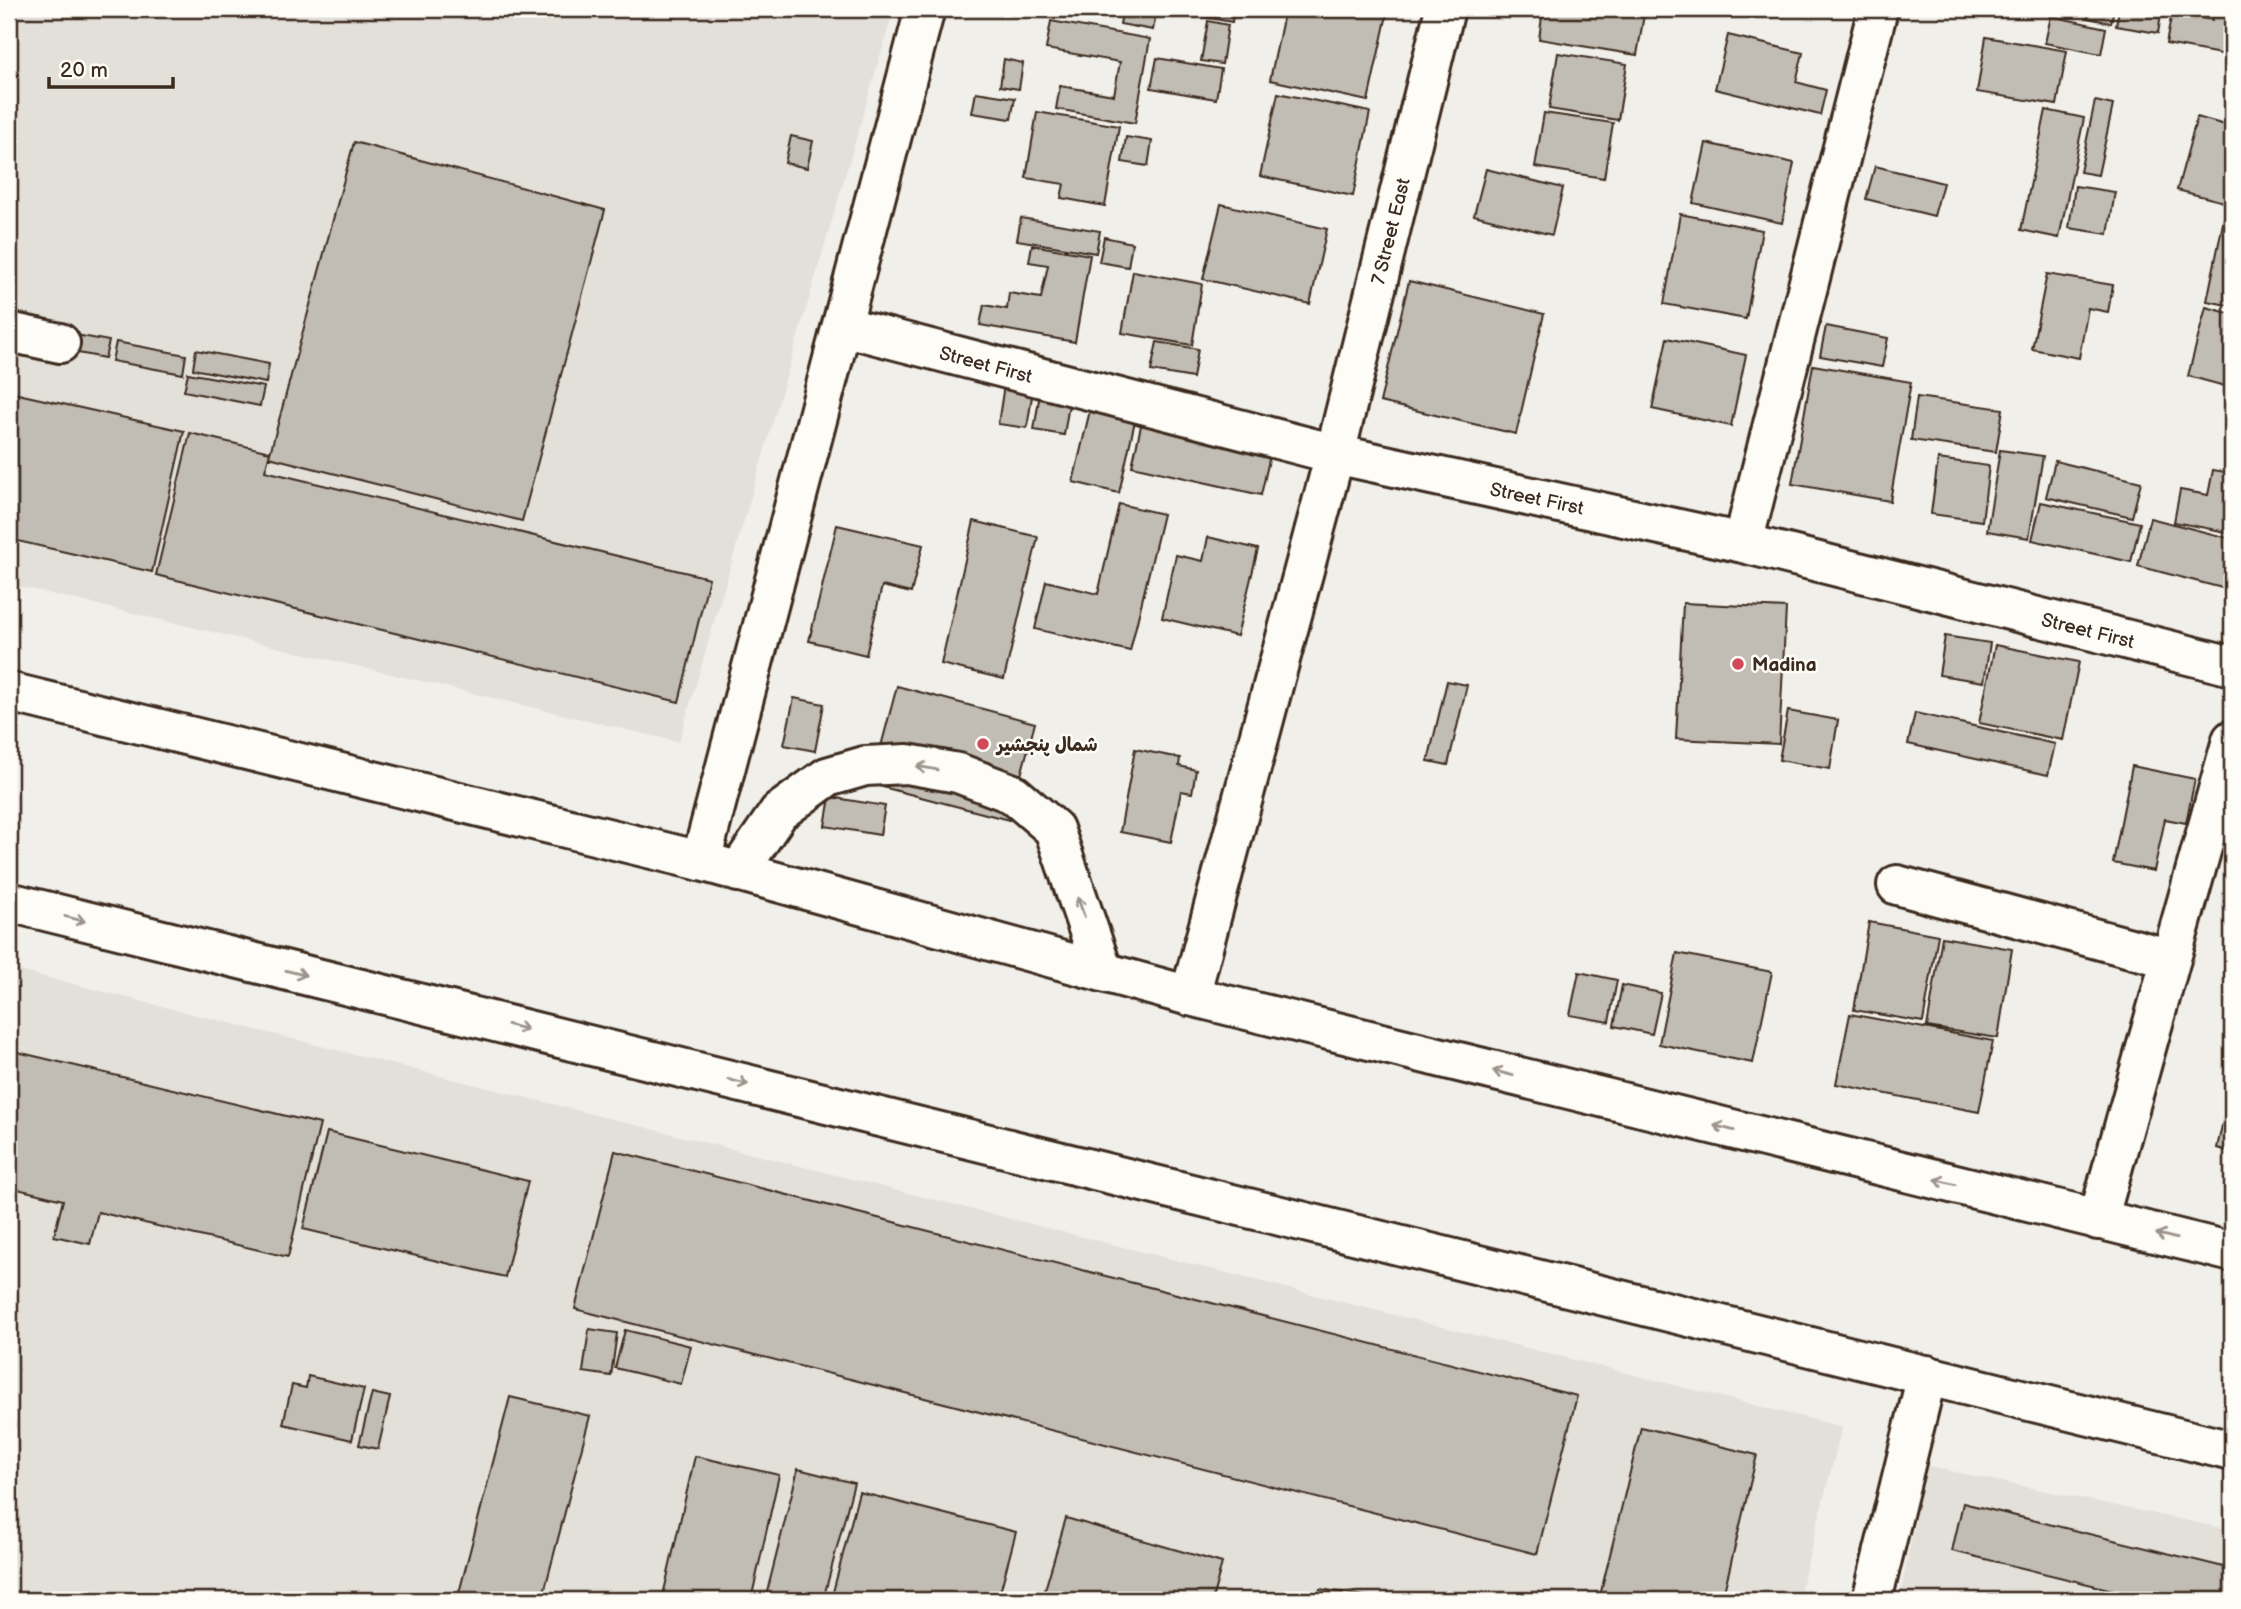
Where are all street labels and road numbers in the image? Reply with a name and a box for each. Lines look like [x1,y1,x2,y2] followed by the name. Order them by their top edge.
[1367,176,1416,287] street label: 7 Street East
[937,342,1035,389] street label: Street First
[1488,478,1586,521] street label: Street First
[2039,609,2137,654] street label: Street First

